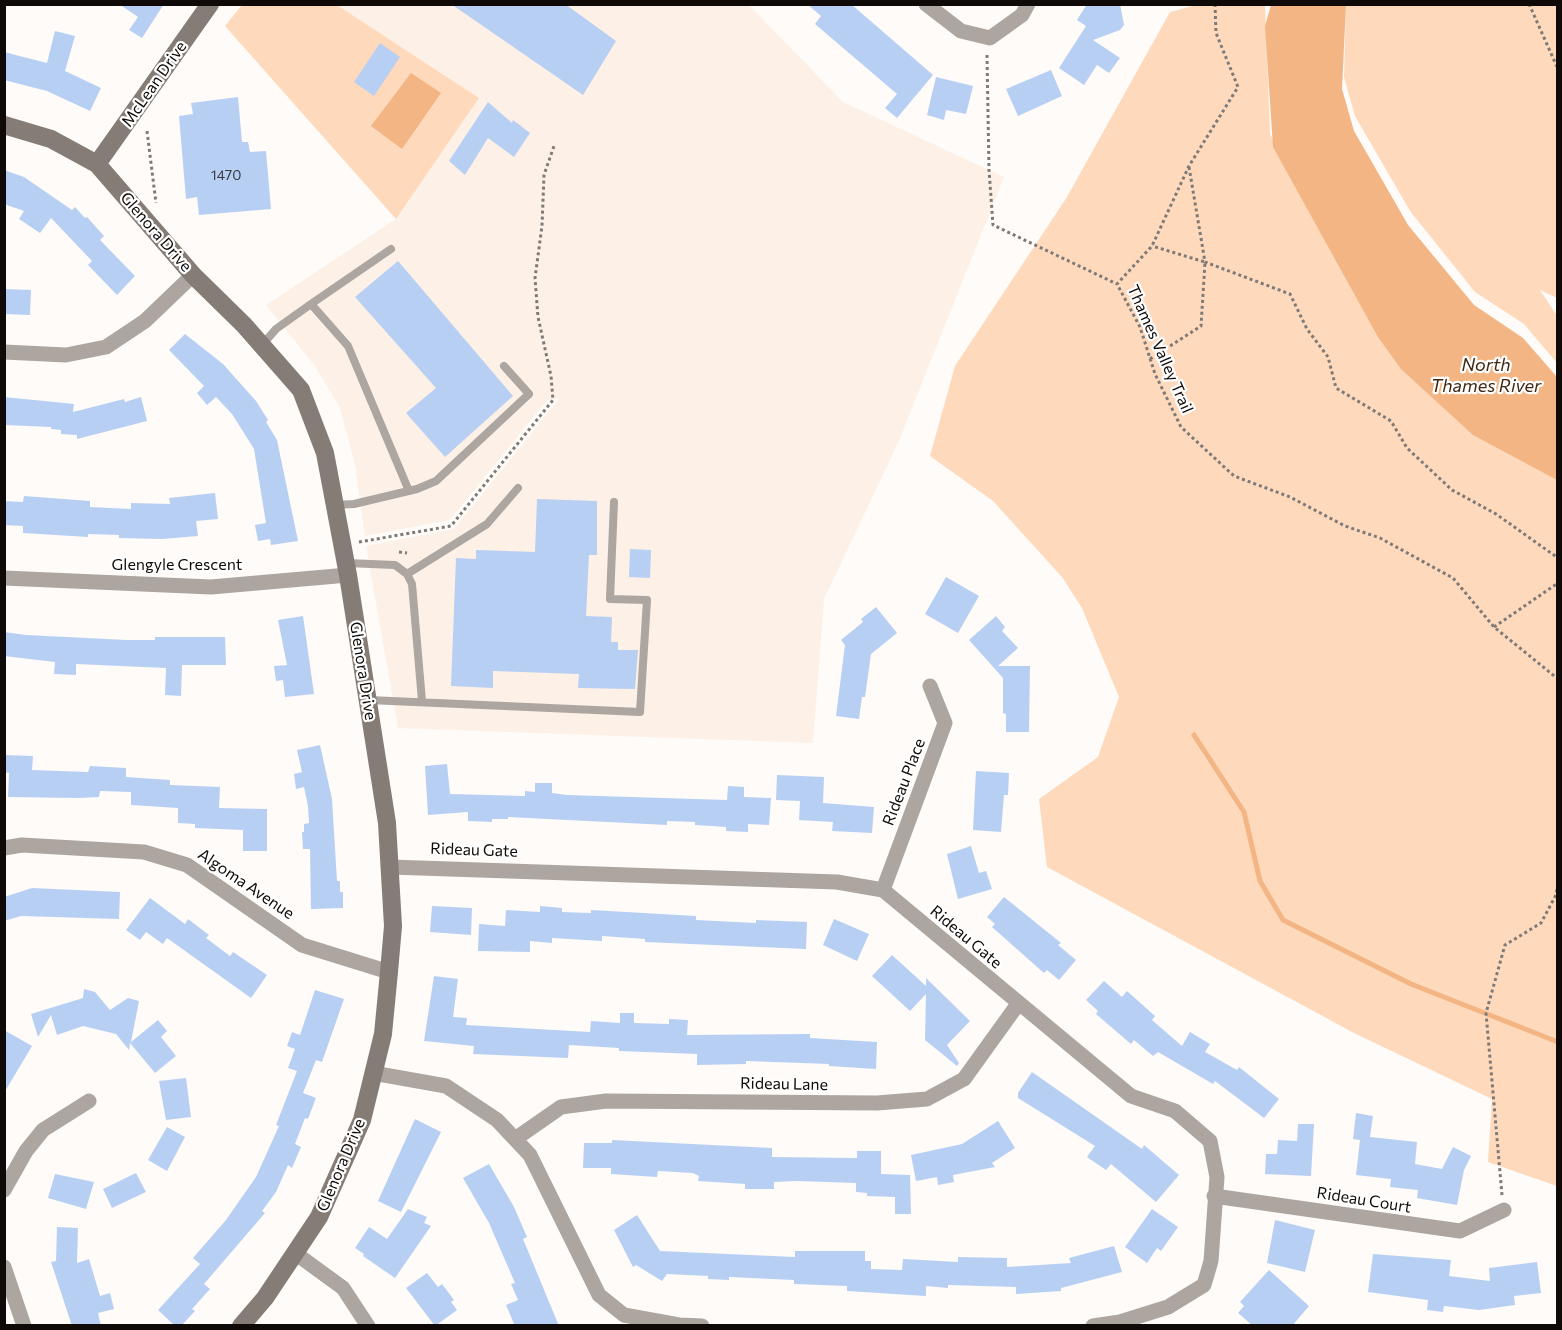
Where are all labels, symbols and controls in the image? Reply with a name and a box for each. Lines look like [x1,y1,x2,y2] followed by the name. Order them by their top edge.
[117,38,191,130] street label: McLean Drive
[211,167,241,183] house number: 1470
[116,188,196,276] street label: Glenora Drive
[1123,282,1197,416] street label: Thames Valley Trail
[1431,354,1541,397] water label: North Thames River
[112,555,242,575] street label: Glengyle Crescent
[346,620,380,722] street label: Glenora Drive
[879,736,929,828] street label: Rideau Place
[430,839,518,861] street label: Rideau Gate
[194,845,298,923] street label: Algoma Avenue
[926,901,1006,973] street label: Rideau Gate
[740,1074,828,1094] street label: Rideau Lane
[313,1116,369,1214] street label: Glenora Drive
[1315,1183,1413,1217] street label: Rideau Court

